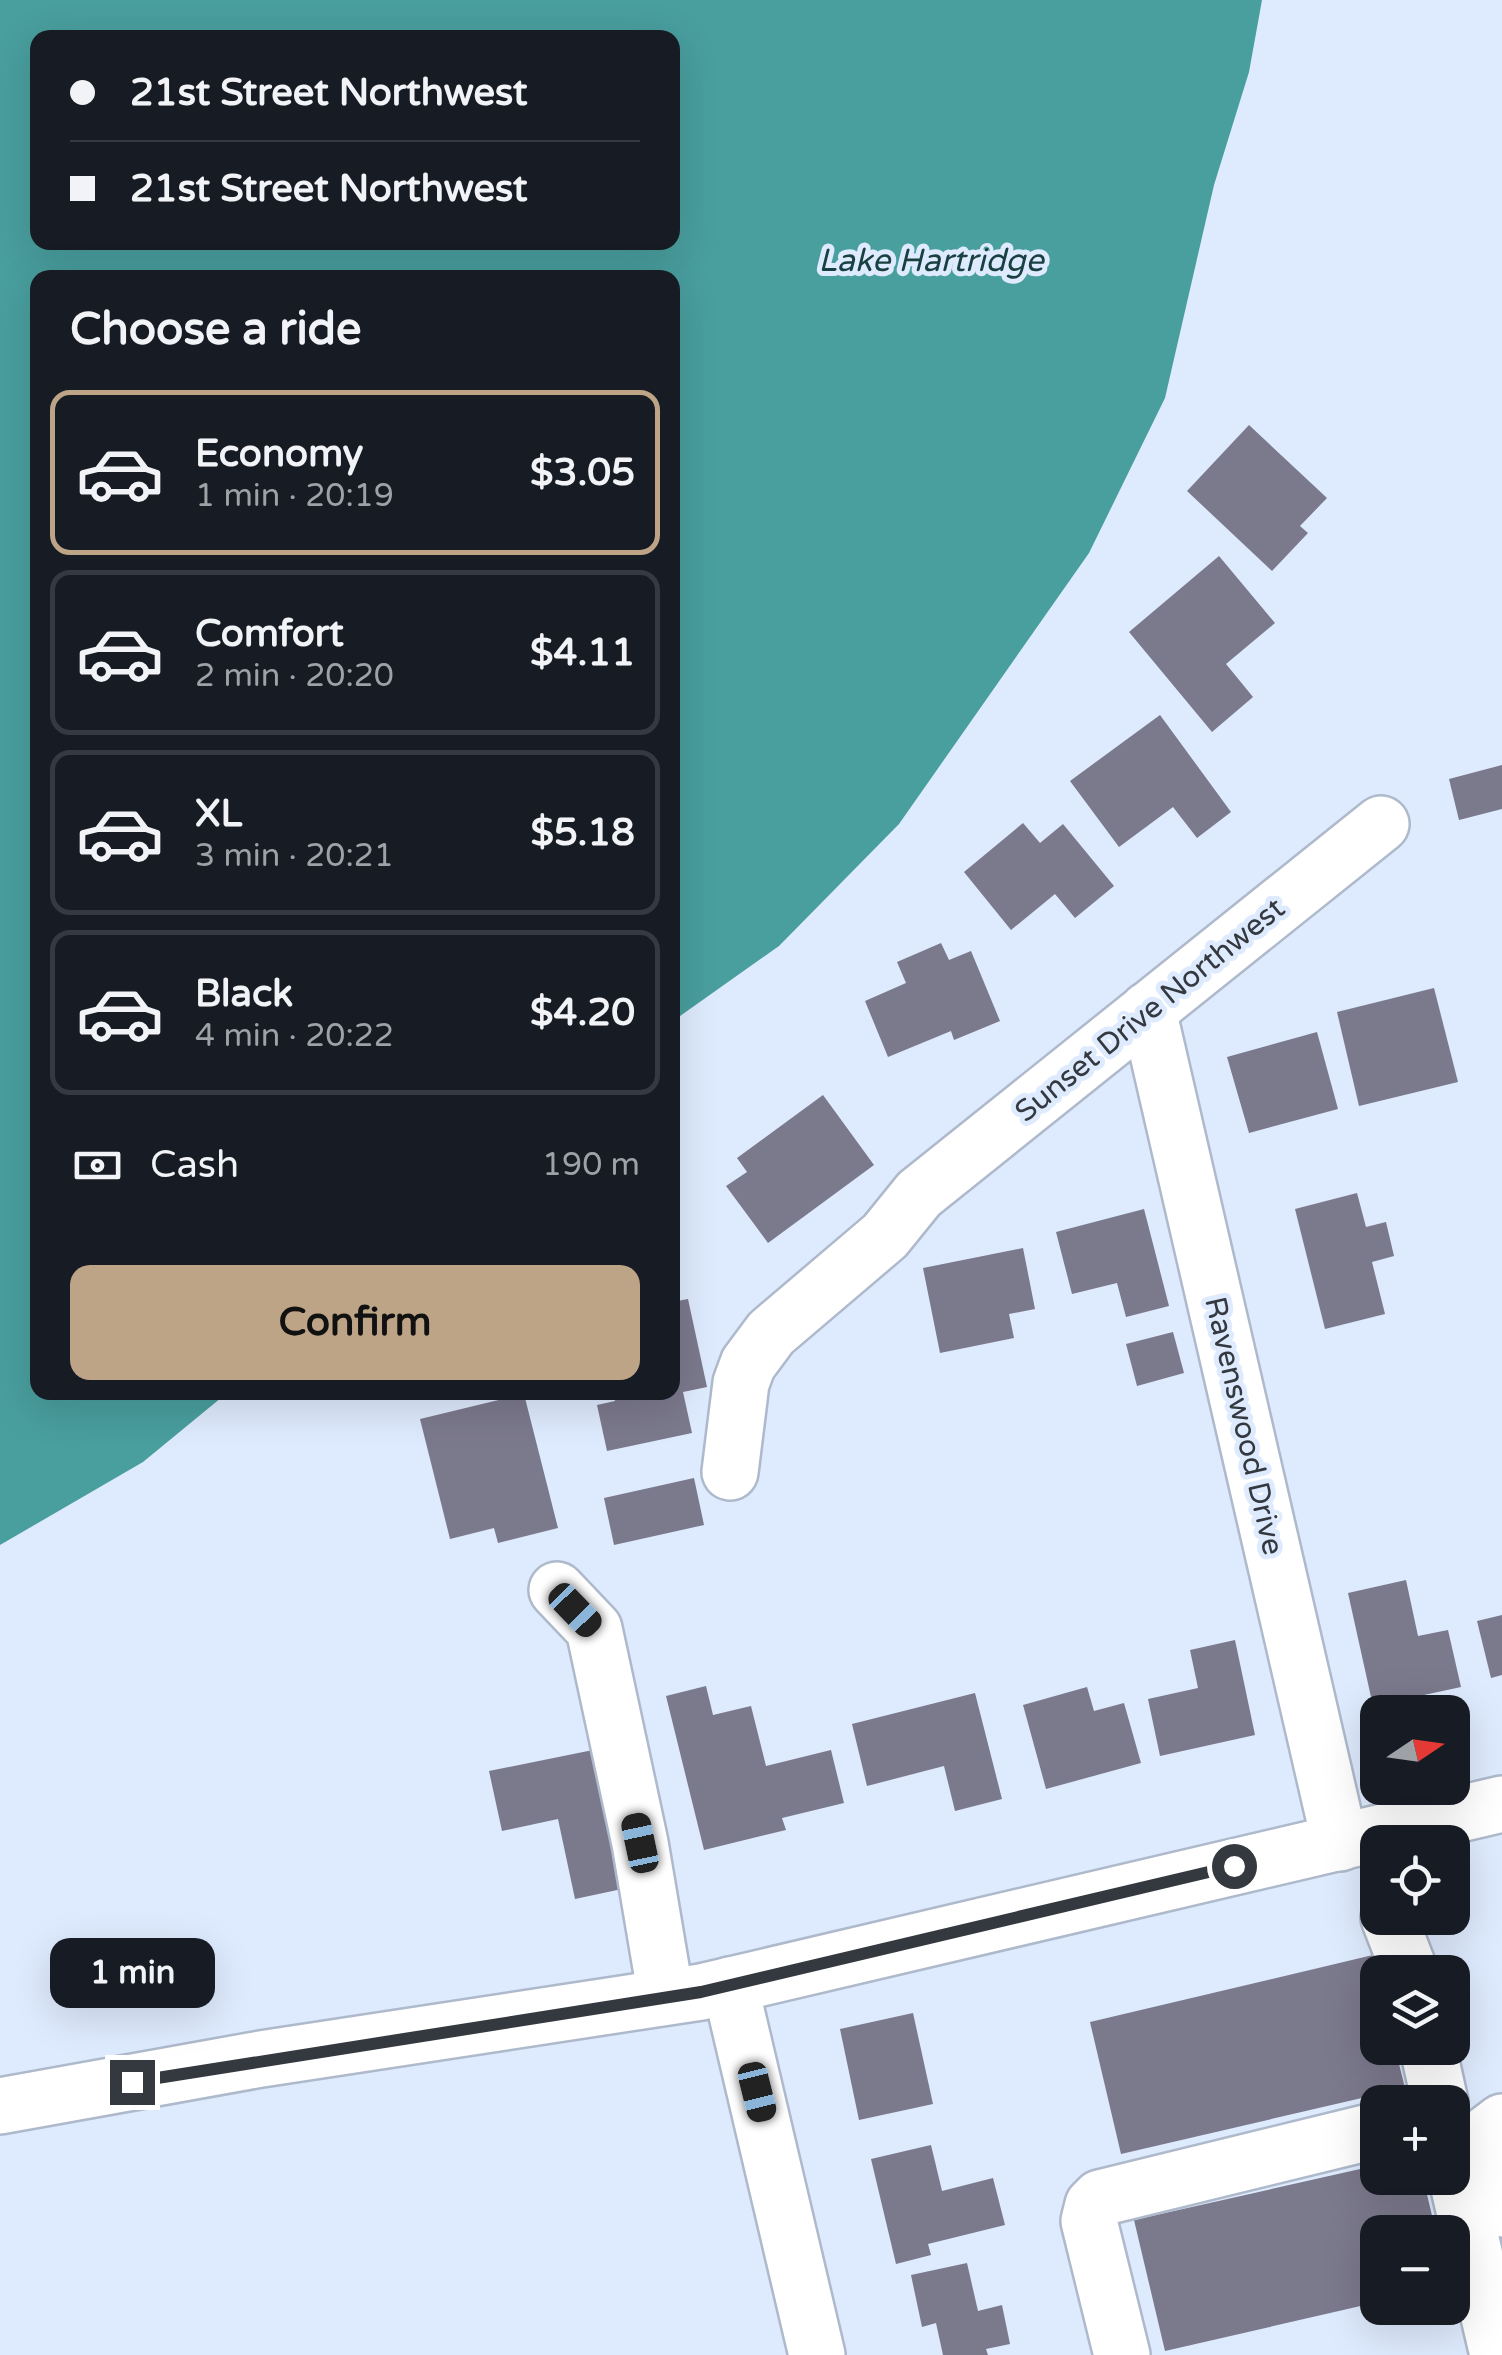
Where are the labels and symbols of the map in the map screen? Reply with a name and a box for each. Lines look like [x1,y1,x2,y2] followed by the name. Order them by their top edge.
[818,242,1046,280] water label: Lake Hartridge
[1008,890,1292,1130] street label: Sunset Drive Northwest
[1196,1293,1292,1559] street label: Ravenswood Drive
[543,1578,607,1642] car
[1360,1695,1470,1805] north arrow
[619,1811,661,1875] car
[1212,1844,1257,1889] route start
[49,1937,214,2007] callout: 1 min
[735,2059,779,2125] car
[110,2060,155,2105] route end

